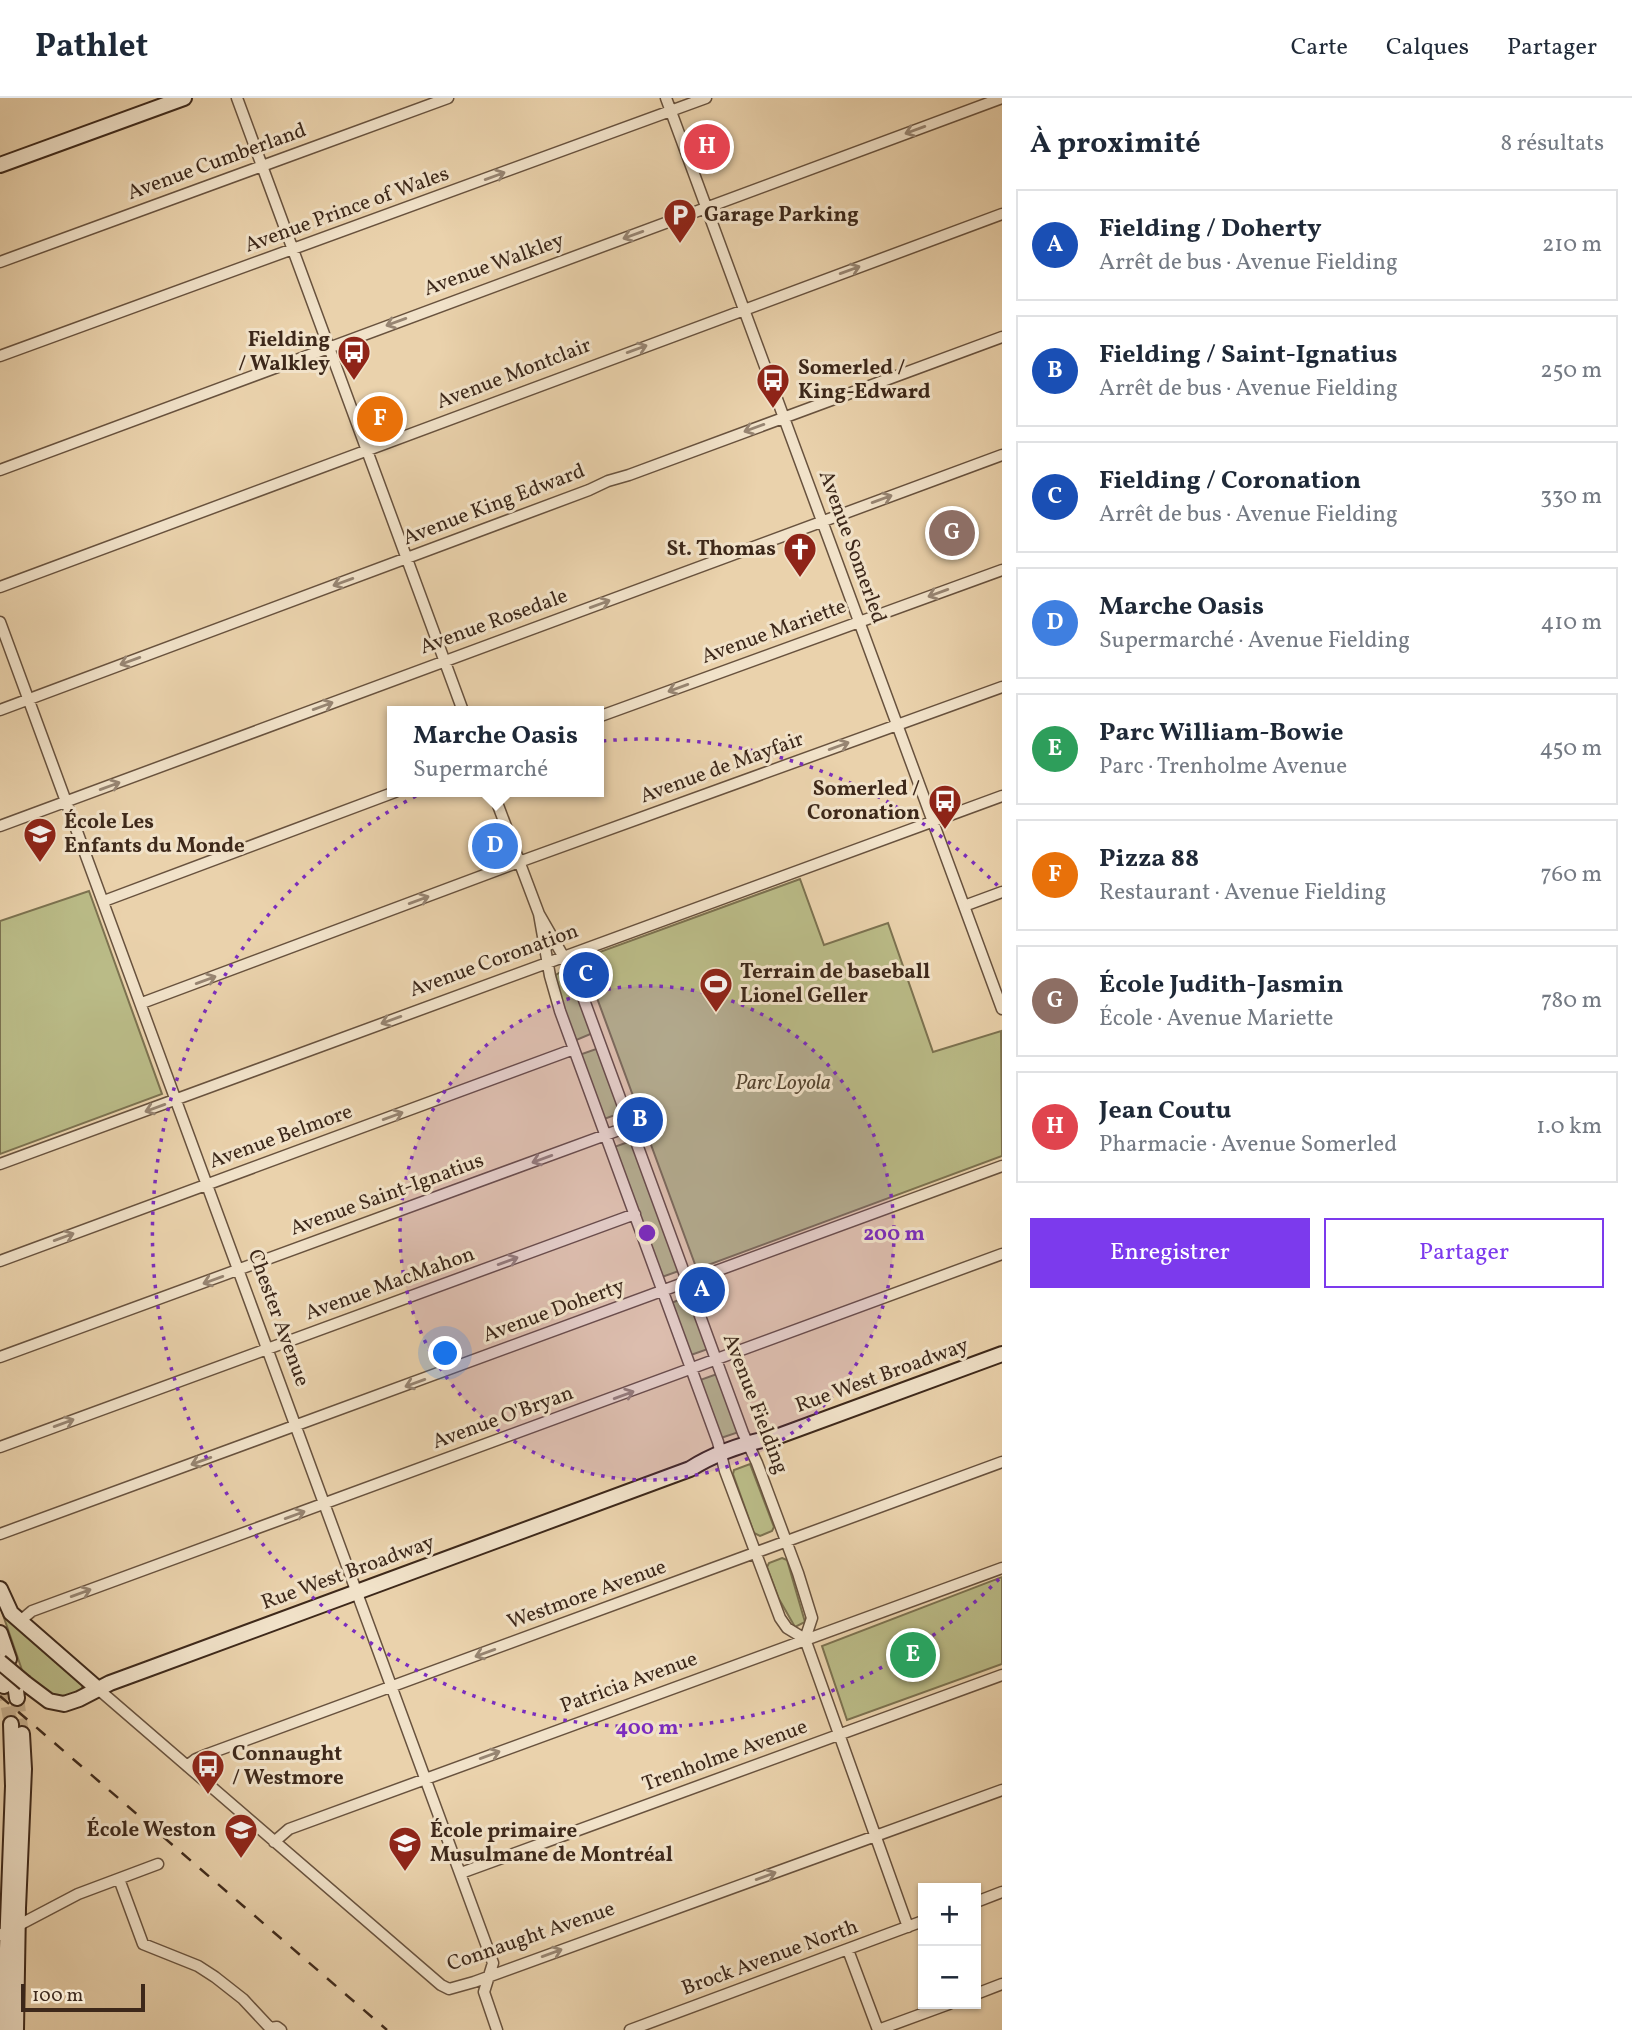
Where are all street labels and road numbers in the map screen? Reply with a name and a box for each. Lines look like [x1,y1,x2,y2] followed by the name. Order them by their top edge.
[124,116,310,208] street label: Avenue Cumberland
[241,160,453,260] street label: Avenue Prince of Wales
[420,226,569,304] street label: Avenue Walkley
[432,331,596,417] street label: Avenue Montclair
[399,457,589,553] street label: Avenue King Edward
[811,466,893,628] street label: Avenue Somerled
[416,582,572,662] street label: Avenue Rosedale
[698,592,851,672] street label: Avenue Mariette
[636,725,808,811] street label: Avenue de Mayfair
[405,917,583,1005] street label: Avenue Coronation
[205,1098,357,1176] street label: Avenue Belmore
[286,1146,488,1244] street label: Avenue Saint-Ignatius
[301,1240,479,1328] street label: Avenue MacMahon
[240,1245,316,1391] street label: Chester Avenue
[479,1272,630,1350] street label: Avenue Doherty
[715,1330,795,1478] street label: Avenue Fielding
[791,1331,973,1421] street label: Rue West Broadway
[428,1379,578,1457] street label: Avenue O'Bryan
[257,1528,439,1618] street label: Rue West Broadway
[504,1553,671,1637] street label: Westmore Avenue
[556,1645,702,1721] street label: Patricia Avenue
[638,1713,812,1799] street label: Trenholme Avenue
[443,1895,619,1979] street label: Connaught Avenue
[678,1913,862,2003] street label: Brock Avenue North

